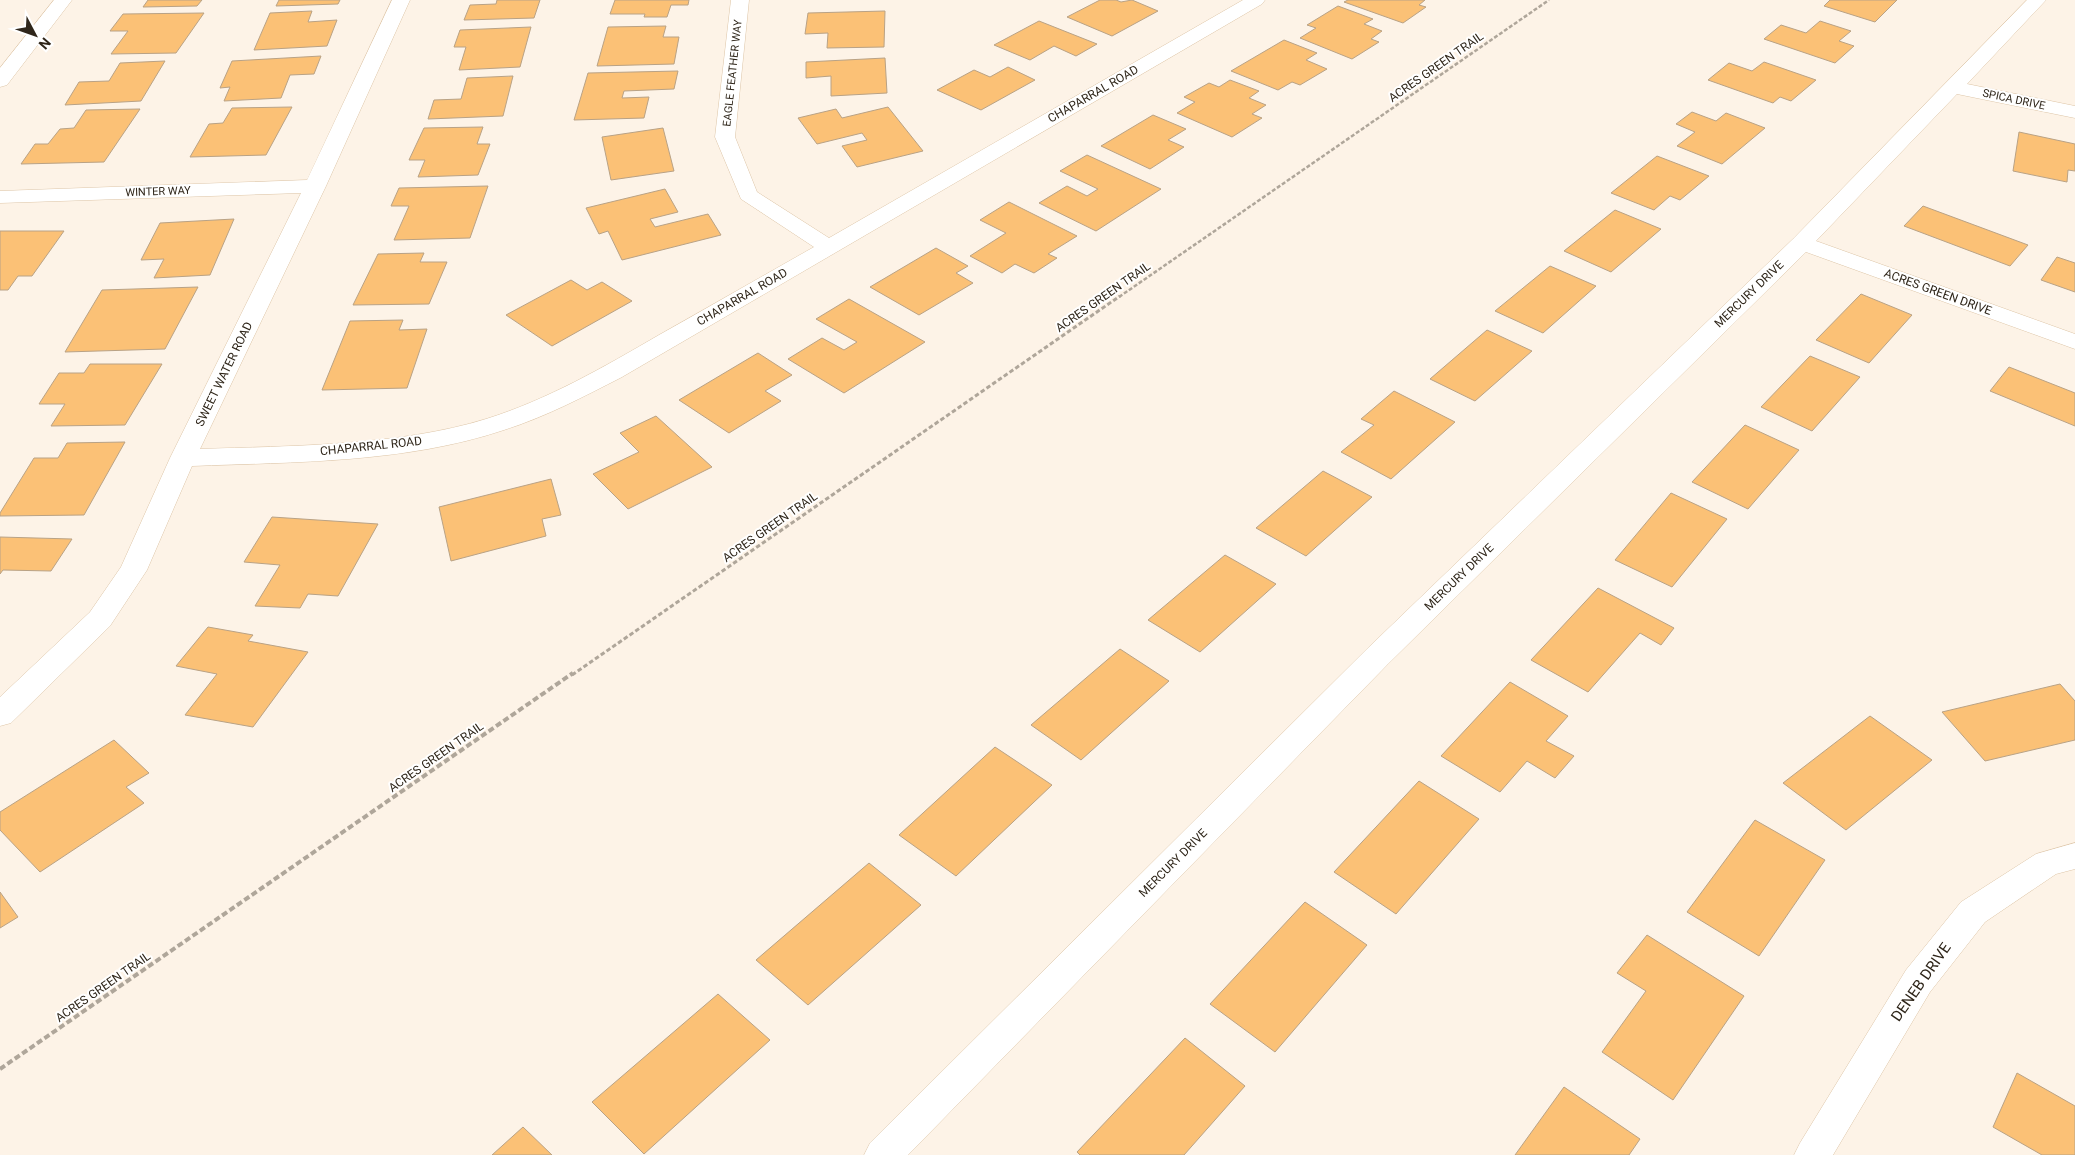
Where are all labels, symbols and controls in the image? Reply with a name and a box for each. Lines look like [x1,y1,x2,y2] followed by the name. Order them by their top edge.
[10,10,60,60] north arrow
[720,19,745,127] street label: EAGLE FEATHER WAY
[1386,29,1487,105] street label: ACRES GREEN TRAIL
[36,35,54,53] text: N
[1045,62,1141,126] street label: CHAPARRAL ROAD
[1981,87,2046,112] street label: SPICA DRIVE
[125,184,191,199] street label: WINTER WAY
[1712,257,1787,330] street label: MERCURY DRIVE
[1053,259,1154,335] street label: ACRES GREEN TRAIL
[694,265,790,329] street label: CHAPARRAL ROAD
[1882,266,1994,318] street label: ACRES GREEN DRIVE
[193,319,255,429] street label: SWEET WATER ROAD
[319,434,423,458] street label: CHAPARRAL ROAD
[720,489,821,565] street label: ACRES GREEN TRAIL
[1422,540,1497,613] street label: MERCURY DRIVE
[386,719,487,795] street label: ACRES GREEN TRAIL
[1136,826,1210,900] street label: MERCURY DRIVE
[1887,939,1955,1025] street label: DENEB DRIVE
[53,949,154,1025] street label: ACRES GREEN TRAIL

